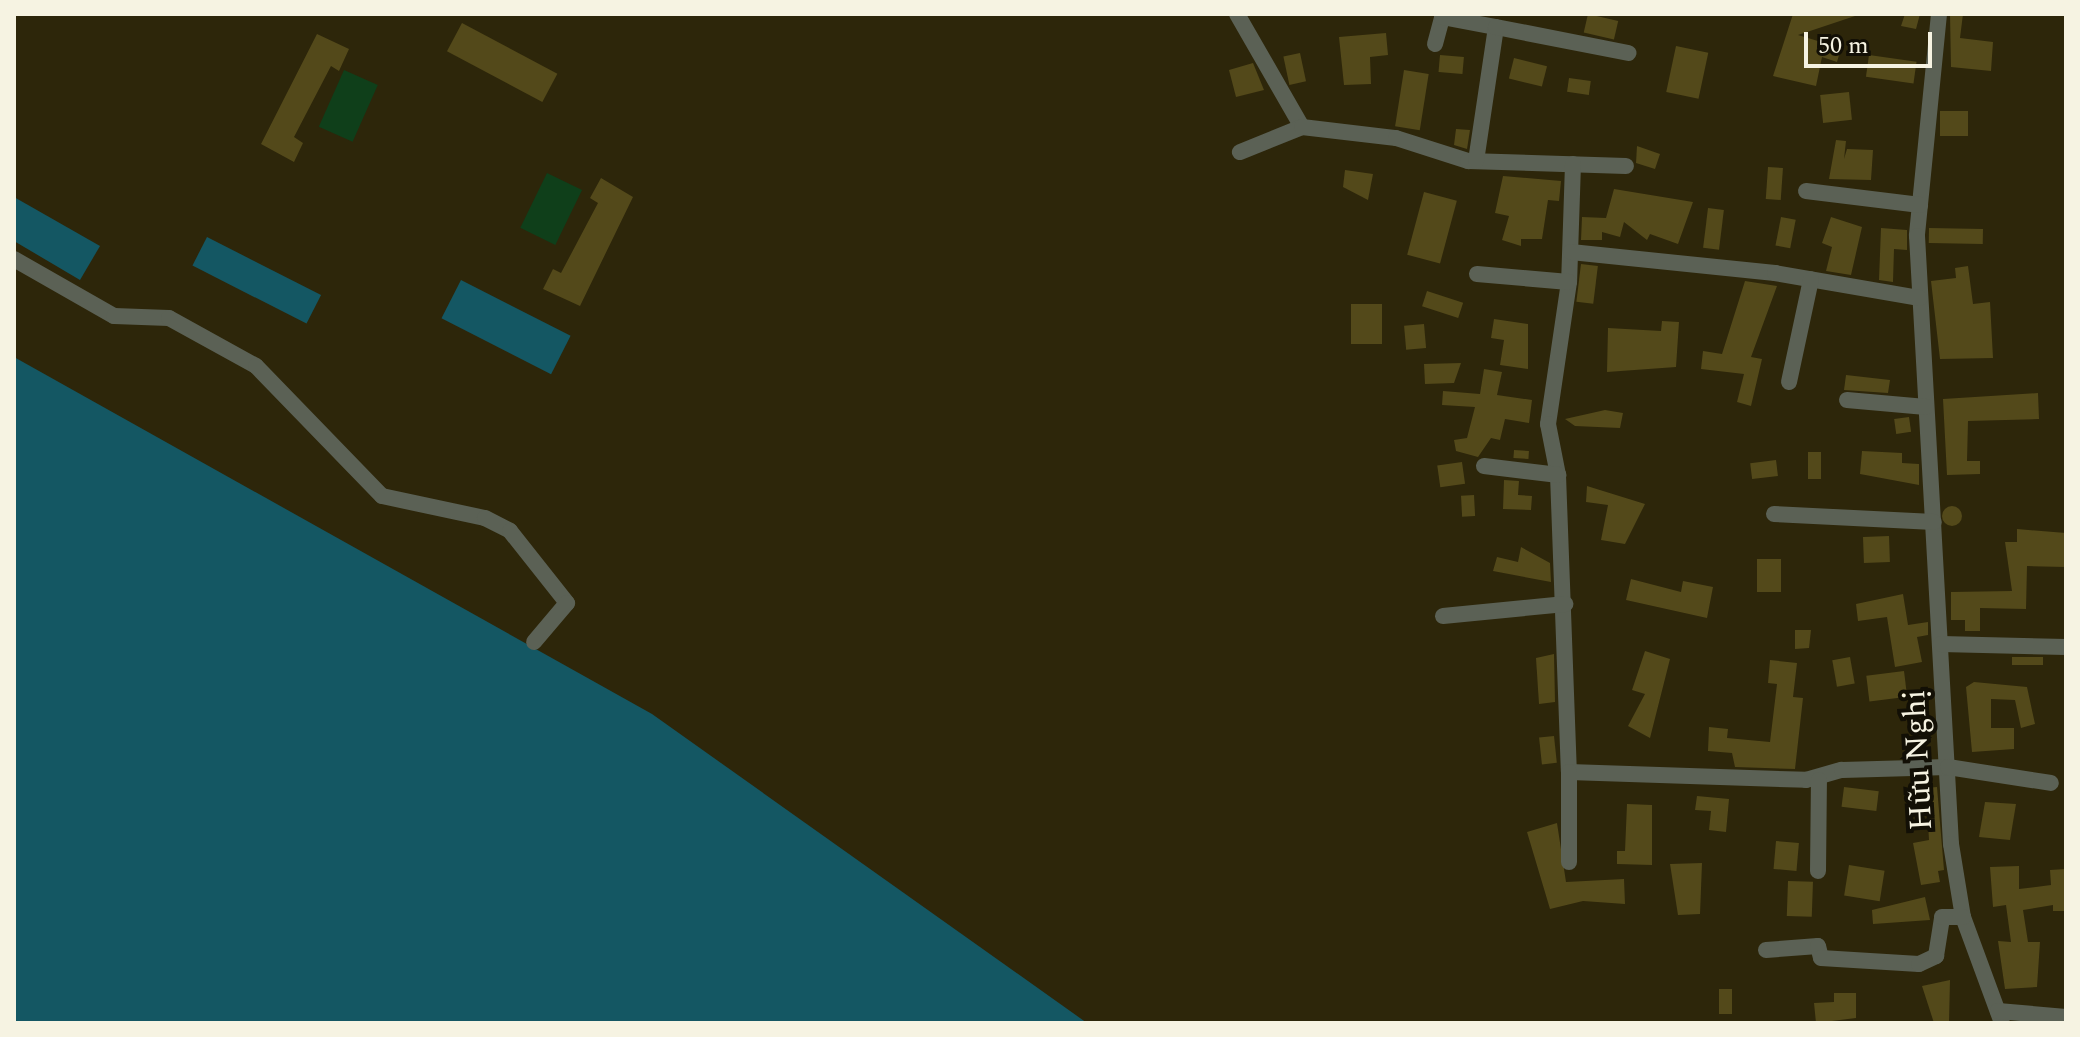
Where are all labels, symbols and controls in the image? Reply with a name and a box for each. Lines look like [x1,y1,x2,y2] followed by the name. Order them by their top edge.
[1808,16,1936,66] scale bar
[1818,28,1869,64] text: 50 m
[1896,689,1942,831] street label: Hữu Nghị

